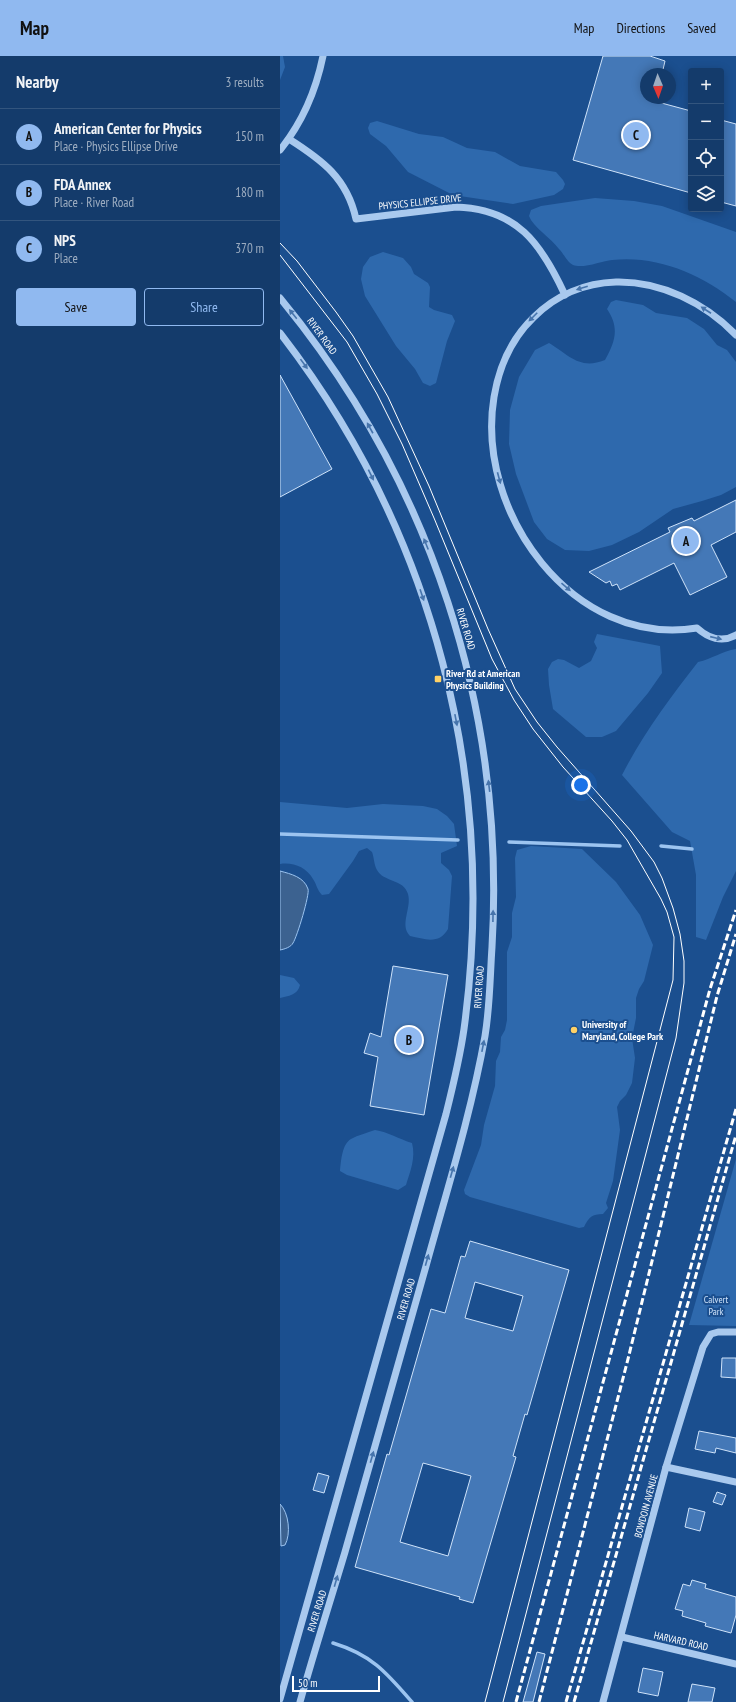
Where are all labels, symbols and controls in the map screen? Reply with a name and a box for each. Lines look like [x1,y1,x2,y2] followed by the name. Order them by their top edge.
[20,16,49,40] text: Map
[574,19,594,37] text: Map
[616,19,665,37] text: Directions
[687,19,716,37] text: Saved
[640,68,676,104] north arrow
[688,68,724,212] map controls
[688,68,724,104] button: +
[16,71,59,93] text: Nearby
[225,74,264,91] text: 3 results
[688,104,724,140] button: −
[54,119,202,138] text: American Center for Physics
[623,120,649,150] pin: C
[26,128,32,145] text: A
[235,128,264,145] text: 150 m
[54,138,178,155] text: Place · Physics Ellipse Drive
[688,140,724,176] button: locate
[54,175,111,194] text: FDA Annex
[688,176,724,212] button: layers
[26,184,32,201] text: B
[235,184,264,201] text: 180 m
[378,191,462,213] street label: PHYSICS ELLIPSE DRIVE
[54,194,134,211] text: Place · River Road
[54,231,76,250] text: NPS
[26,240,32,257] text: C
[235,240,264,257] text: 370 m
[54,250,78,267] text: Place
[576,285,588,291] one-way arrow
[16,288,136,326] button: Save
[144,288,264,326] button: Share
[701,306,711,314] one-way arrow
[289,309,298,320] one-way arrow
[528,313,538,322] one-way arrow
[304,315,340,357] street label: RIVER ROAD
[299,359,308,370] one-way arrow
[367,422,374,434] one-way arrow
[368,470,374,481] one-way arrow
[496,472,502,485] one-way arrow
[673,526,699,556] pin: A
[423,538,429,550] one-way arrow
[561,583,571,592] one-way arrow
[419,589,425,601] one-way arrow
[454,607,478,651] street label: RIVER ROAD
[709,635,722,641] one-way arrow
[446,667,520,692] place label: River Rd at American Physics Building
[433,674,443,684] marker: River Rd at American Physics Building
[454,714,460,726] one-way arrow
[571,775,591,795] your location
[485,780,492,792] one-way arrow
[490,910,497,922] one-way arrow
[471,965,487,1009] street label: RIVER ROAD
[582,1018,664,1043] place label: University of Maryland, College Park
[396,1025,422,1055] pin: B
[569,1025,579,1035] marker: University of Maryland, College Park
[480,1039,486,1052] one-way arrow
[449,1166,455,1178] one-way arrow
[424,1253,430,1265] one-way arrow
[394,1277,418,1321] street label: RIVER ROAD
[704,1293,729,1318] park label: Calvert Park
[369,1450,375,1462] one-way arrow
[631,1473,661,1539] street label: BOWDOIN AVENUE
[333,1575,339,1587] one-way arrow
[305,1589,329,1633] street label: RIVER ROAD
[653,1628,709,1654] street label: HARVARD ROAD
[292,1674,380,1693] scale bar
[298,1676,317,1690] text: 50 m

